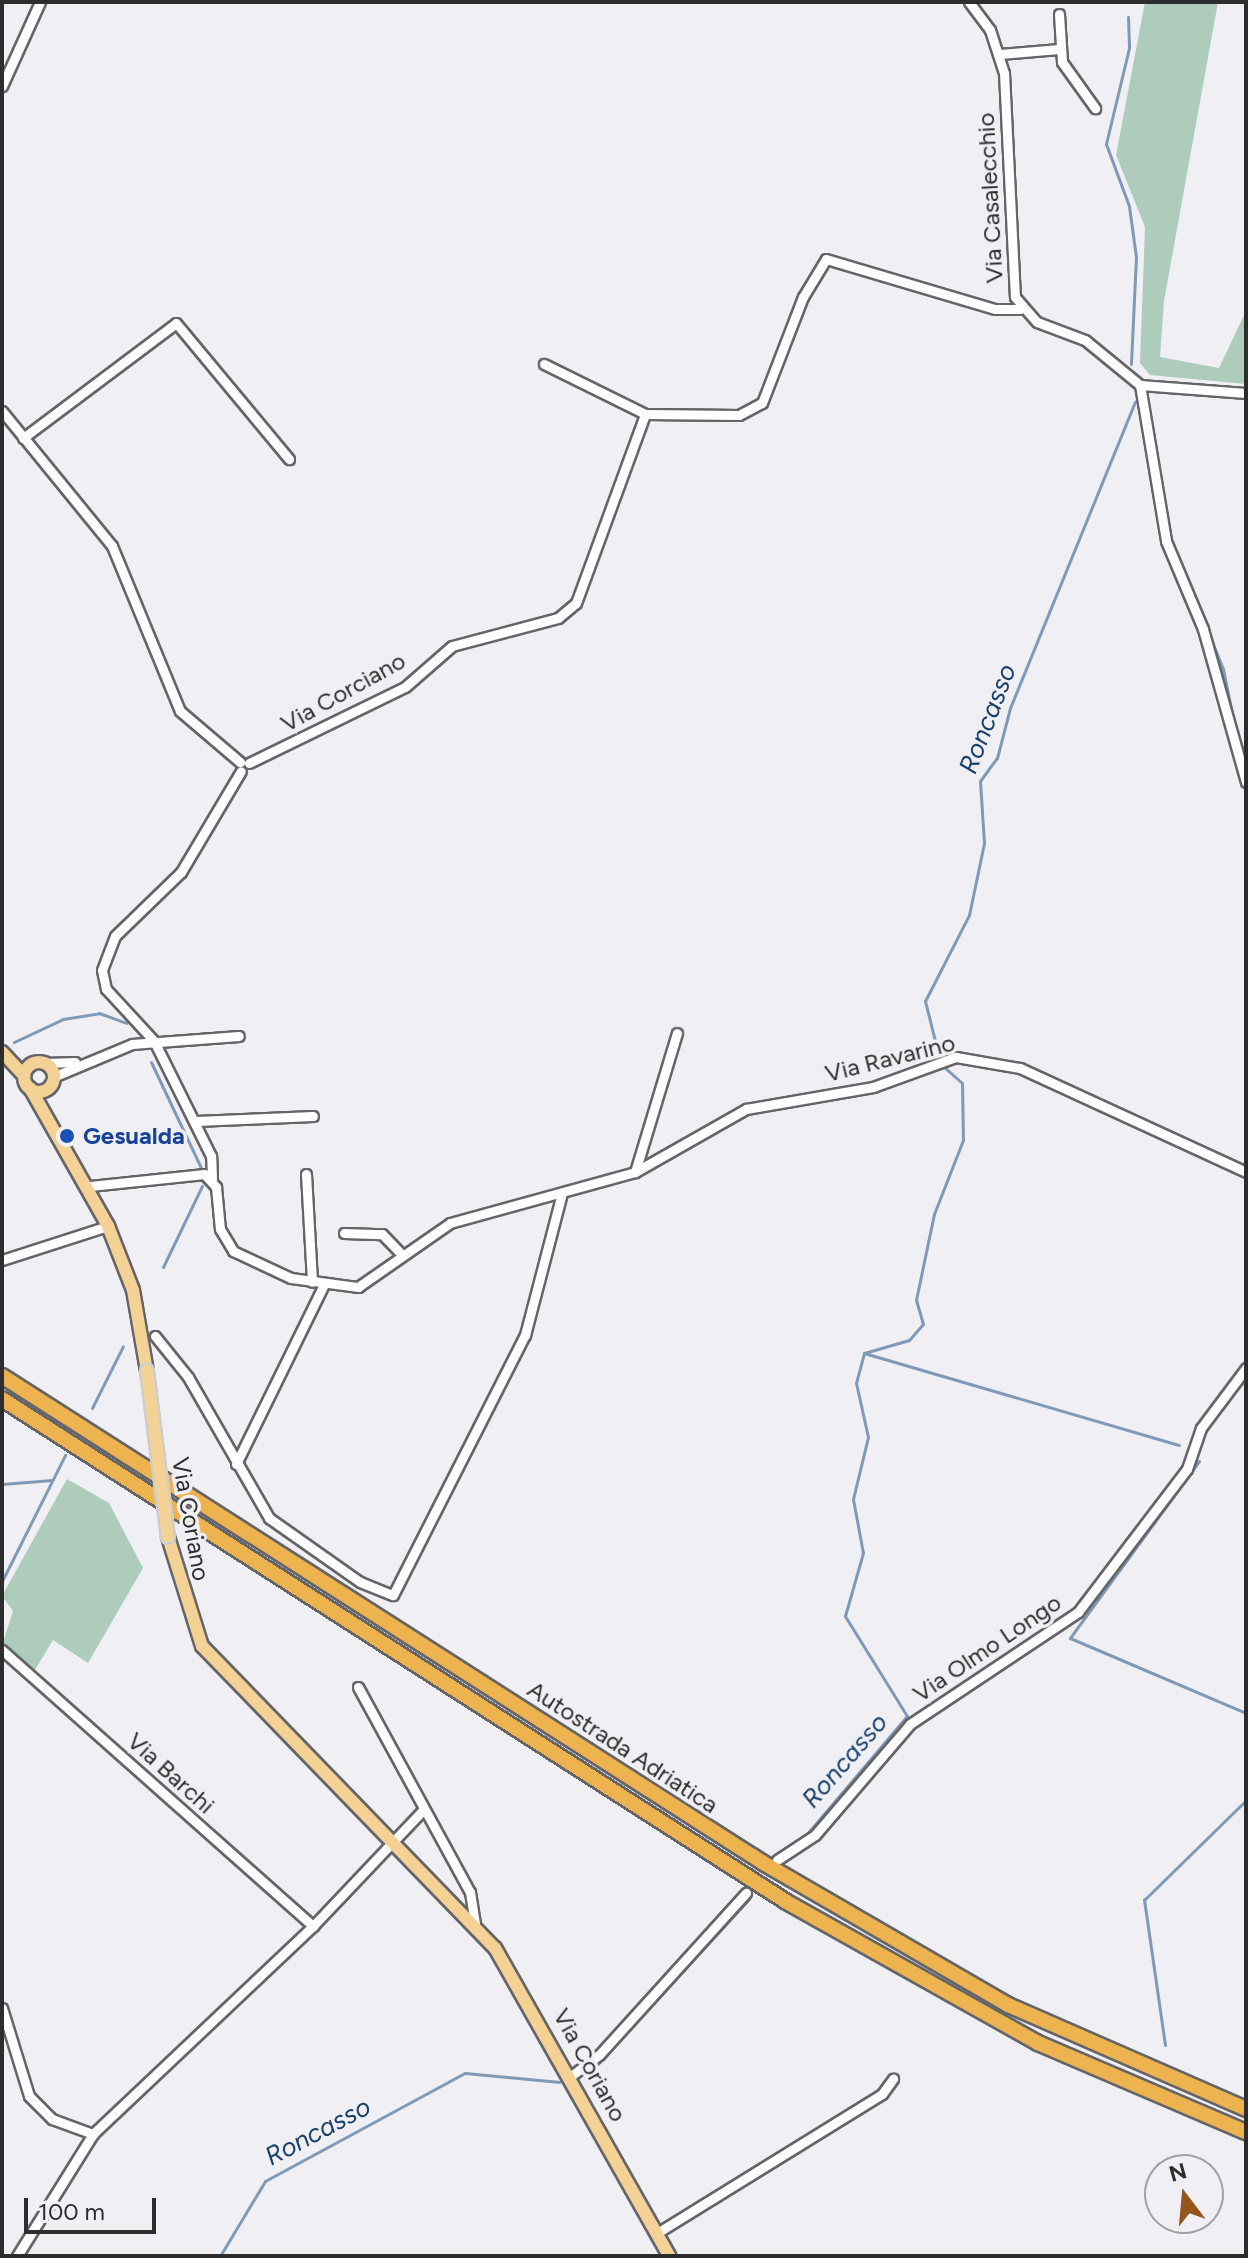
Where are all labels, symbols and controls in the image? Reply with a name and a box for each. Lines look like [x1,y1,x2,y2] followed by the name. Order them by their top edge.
[971,112,1009,284] street label: Via Casalecchio
[276,646,410,738] street label: Via Corciano
[953,660,1023,778] water label: Roncasso
[822,1028,958,1088] street label: Via Ravarino
[83,1122,185,1150] place label: Gesualda
[58,1127,76,1145] marker: Gesualda
[166,1455,216,1583] street label: Via Coriano
[908,1588,1066,1708] street label: Via Olmo Longo
[522,1675,724,1819] street label: Autostrada Adriatica
[796,1707,894,1815] water label: Roncasso
[121,1726,221,1820] street label: Via Barchi
[547,2003,633,2127] street label: Via Coriano
[260,2091,376,2173] water label: Roncasso
[1144,2154,1224,2234] north arrow
[1166,2157,1190,2188] text: N
[28,2182,160,2232] scale bar
[38,2197,105,2226] text: 100 m

